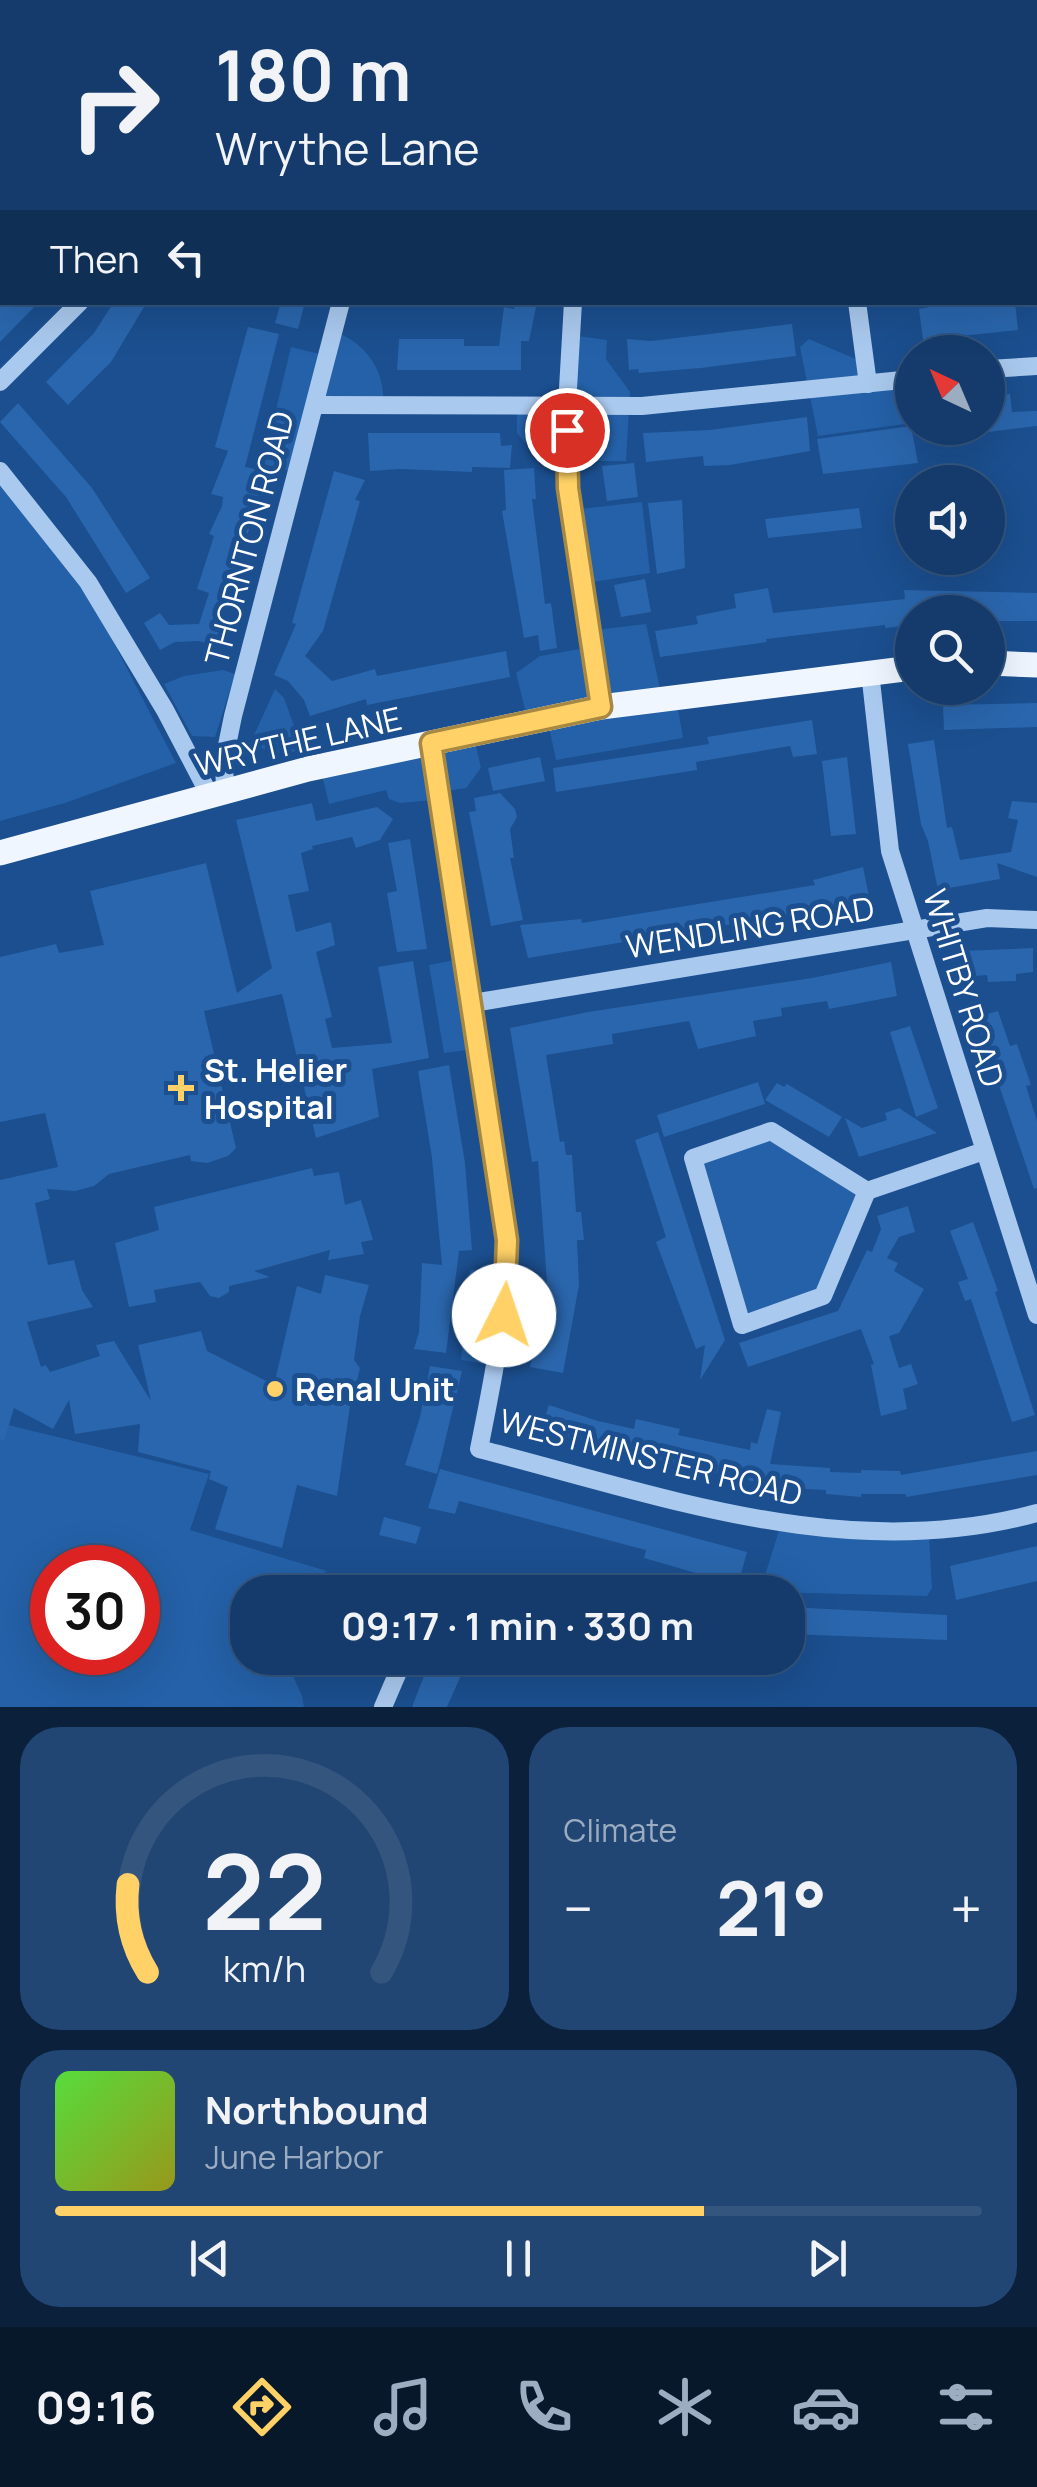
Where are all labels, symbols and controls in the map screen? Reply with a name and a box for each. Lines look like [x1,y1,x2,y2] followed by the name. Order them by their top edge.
[215,26,412,122] text: 180 m
[50,40,180,170] icon: right
[215,117,479,179] text: Wrythe Lane
[159,230,214,285] icon: left
[50,232,139,284] text: Then
[895,335,1005,445] north arrow
[895,335,1005,705] map controls
[525,388,610,473] pin
[540,403,595,458] icon: arrive
[194,406,304,670] street label: THORNTON ROAD
[895,465,1005,575] button: sound
[895,595,1005,705] button: search
[190,696,406,786] street label: WRYTHE LANE
[913,884,1015,1092] street label: WHITBY ROAD
[623,886,877,968] street label: WENDLING ROAD
[204,1048,347,1129] place label: St. Helier Hospital
[168,1075,194,1101] marker: St. Helier Hospital
[452,1263,556,1367] position arrow
[295,1367,455,1411] place label: Renal Unit
[264,1378,286,1400] marker: Renal Unit
[495,1398,807,1516] street label: WESTMINSTER ROAD
[30,1545,160,1675] speed limit sign: 30
[341,1599,694,1651] text: 09:17 · 1 min · 330 m
[564,1808,677,1852] text: Climate
[202,1819,326,1961] text: 22
[716,1856,827,1959] text: 21°
[564,1870,593,1946] text: −
[950,1870,982,1946] text: +
[223,1944,306,1993] text: km/h
[205,2083,429,2135] text: Northbound
[205,2135,383,2179] text: June Harbor
[182,2231,237,2286] icon: previous
[491,2231,546,2286] icon: pause
[800,2231,855,2286] icon: next
[227,2372,297,2442] icon: directions
[368,2372,438,2442] icon: music
[509,2372,579,2442] icon: phone
[650,2372,720,2442] icon: climate
[791,2372,861,2442] icon: car
[931,2372,1001,2442] icon: filters
[35,2376,156,2438] text: 09:16

